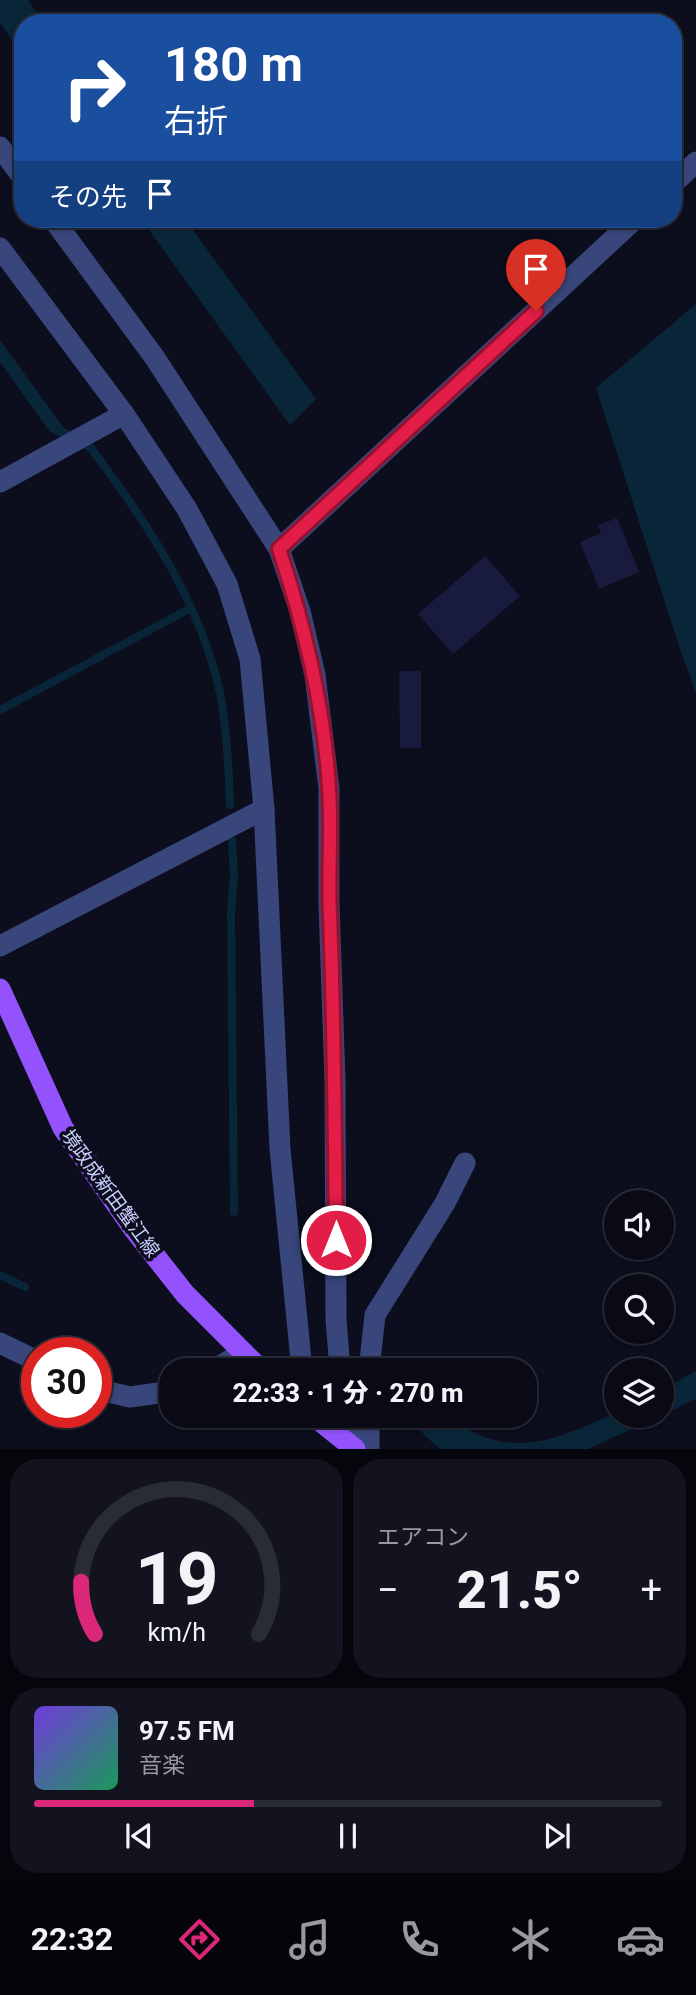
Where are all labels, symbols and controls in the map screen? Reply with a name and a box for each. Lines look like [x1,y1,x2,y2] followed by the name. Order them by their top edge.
[164,36,303,93] text: 180 m
[49,42,140,133] icon: right
[164,102,228,140] text: 右折
[141,175,179,213] icon: arrive
[49,182,127,212] text: その先
[506,239,566,311] pin
[517,250,555,288] icon: arrive
[57,1125,165,1262] street label: 境政成新田蟹江線
[604,1190,674,1428] map controls
[604,1190,674,1260] button: sound
[299,1203,373,1277] position arrow
[604,1274,674,1344] button: search
[21,1337,112,1428] speed limit sign: 30
[604,1358,674,1428] button: layers
[232,1378,464,1408] text: 22:33 · 1 分 · 270 m
[377,1524,469,1551] text: エアコン
[135,1537,218,1623] text: 19
[457,1560,583,1621] text: 21.5°
[377,1568,399,1612] text: −
[640,1568,662,1612] text: +
[147,1618,206,1647] text: km/h
[139,1716,235,1746] text: 97.5 FM
[139,1752,185,1779] text: 音楽
[120,1817,158,1855] icon: previous
[329,1817,367,1855] icon: pause
[538,1817,576,1855] icon: next
[175,1915,224,1964] icon: directions
[285,1915,334,1964] icon: music
[395,1915,444,1964] icon: phone
[506,1915,555,1964] icon: climate
[616,1915,665,1964] icon: car
[31,1920,113,1958] text: 22:32

